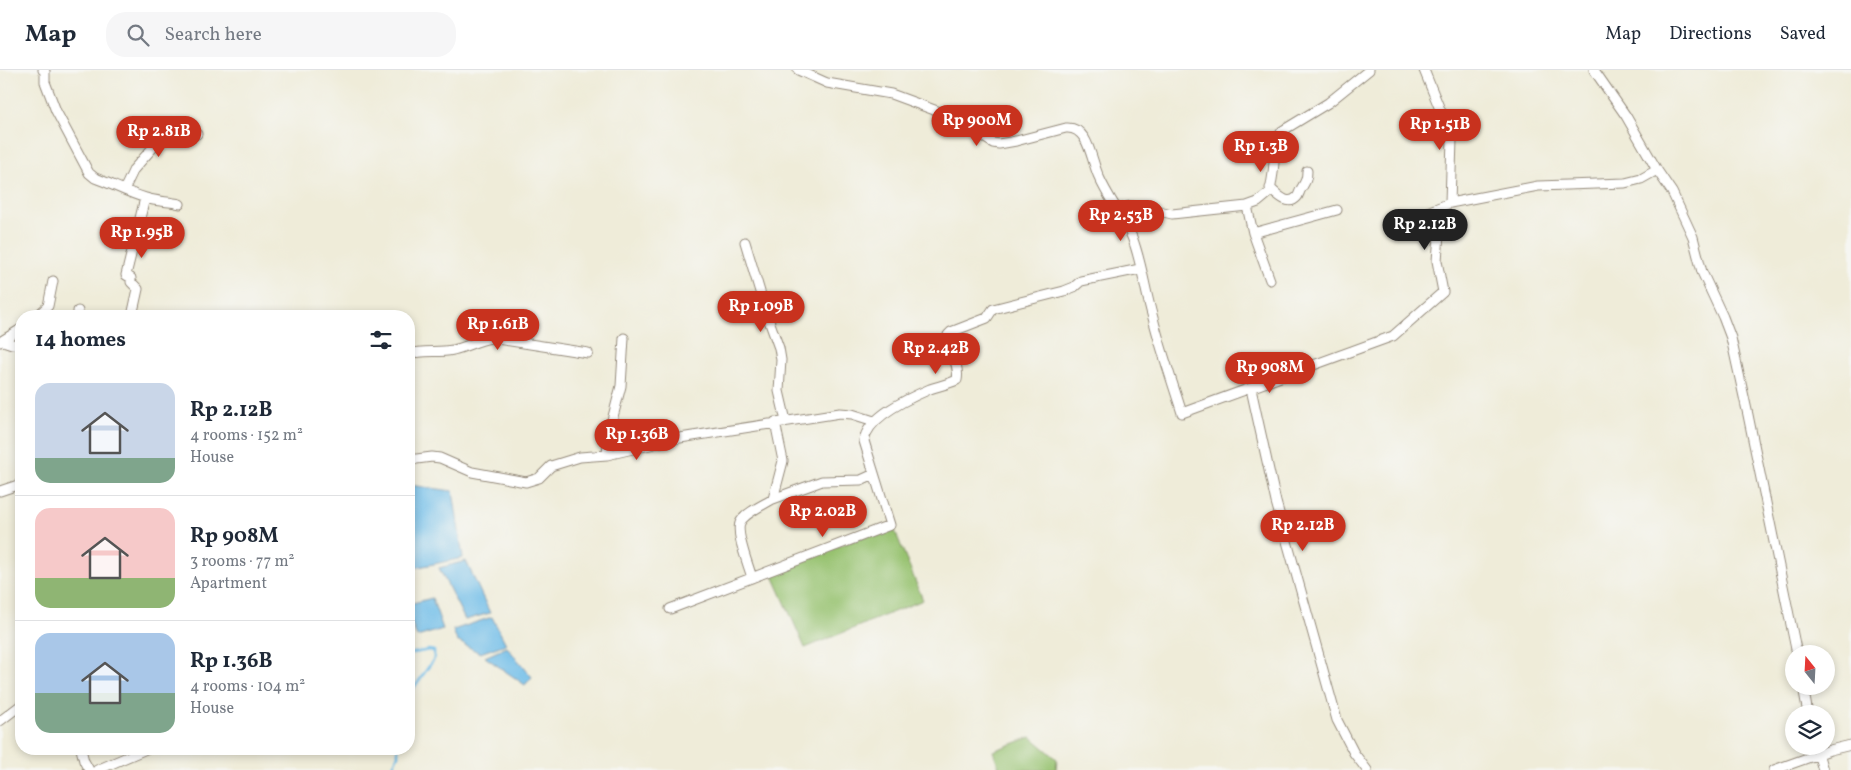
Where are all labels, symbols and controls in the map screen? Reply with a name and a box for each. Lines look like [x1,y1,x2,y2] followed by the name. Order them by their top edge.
[106,12,456,57] search box
[25,18,76,52] text: Map
[124,21,152,49] icon: search
[164,22,262,48] text: Search here
[1605,22,1641,47] text: Map
[1669,22,1752,47] text: Directions
[1780,22,1826,47] text: Saved
[931,104,1023,147] pin: Rp 900M
[1388,108,1492,151] pin: Rp 1.51B
[943,110,1011,132] text: Rp 900M
[1410,114,1470,136] text: Rp 1.51B
[107,116,211,158] pin: Rp 2.81B
[127,121,191,143] text: Rp 2.81B
[1215,131,1307,173] pin: Rp 1.3B
[1234,136,1288,158] text: Rp 1.3B
[1069,200,1173,242] pin: Rp 2.53B
[1089,205,1153,227] text: Rp 2.53B
[1373,208,1477,251] pin: Rp 2.12B
[1394,214,1456,236] text: Rp 2.12B
[90,216,194,259] pin: Rp 1.95B
[111,222,173,244] text: Rp 1.95B
[709,290,813,333] pin: Rp 1.09B
[729,296,794,318] text: Rp 1.09B
[446,308,550,351] pin: Rp 1.61B
[467,314,529,336] text: Rp 1.61B
[35,326,126,355] text: 14 homes
[367,326,395,354] icon: filters
[884,332,988,375] pin: Rp 2.42B
[903,338,969,360] text: Rp 2.42B
[1224,352,1316,394] pin: Rp 908M
[1236,357,1304,379] text: Rp 908M
[190,396,273,425] text: Rp 2.12B
[75,403,135,463] icon: home
[585,418,689,461] pin: Rp 1.36B
[606,424,668,446] text: Rp 1.36B
[190,425,303,447] text: 4 rooms · 152 m²
[190,447,234,469] text: House
[771,496,875,538] pin: Rp 2.02B
[790,501,856,523] text: Rp 2.02B
[1251,510,1355,552] pin: Rp 2.12B
[1272,515,1334,537] text: Rp 2.12B
[190,522,279,551] text: Rp 908M
[75,528,135,588] icon: home
[190,551,294,573] text: 3 rooms · 77 m²
[190,573,267,595] text: Apartment
[1785,645,1835,695] north arrow
[1785,645,1835,755] map controls
[190,647,273,676] text: Rp 1.36B
[75,653,135,713] icon: home
[190,676,305,698] text: 4 rooms · 104 m²
[190,698,234,720] text: House
[1785,705,1835,755] button: layers

